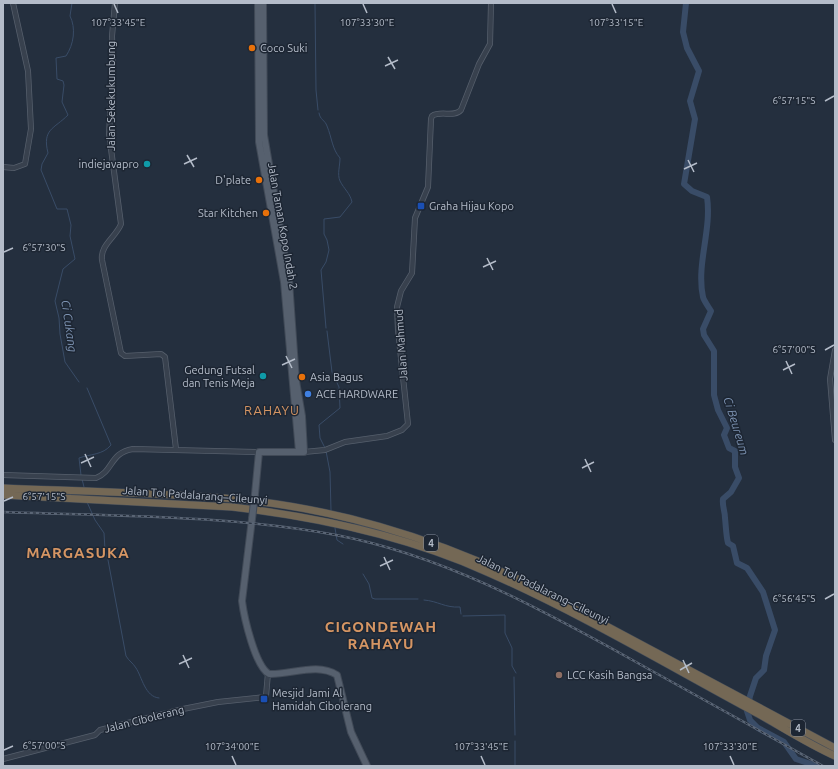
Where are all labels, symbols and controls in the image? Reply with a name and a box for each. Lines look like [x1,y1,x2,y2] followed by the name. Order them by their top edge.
[91,17,146,28] text: 107°33'45"E
[340,17,395,28] text: 107°33'30"E
[589,17,644,28] text: 107°33'15"E
[105,41,117,151] street label: Jalan Sekekukumbung
[260,42,307,54] place label: Coco Suki
[247,43,257,53] marker: Coco Suki
[772,95,816,106] text: 6°57'15"S
[79,158,139,170] place label: indiejavapro
[142,159,152,169] marker: indiejavapro
[266,162,300,290] street label: Jalan Taman Kopo Indah 2
[215,174,251,186] place label: D'plate
[254,175,264,185] marker: D'plate
[429,200,514,212] place label: Graha Hijau Kopo
[416,201,426,211] marker: Graha Hijau Kopo
[198,207,258,219] place label: Star Kitchen
[261,208,271,218] marker: Star Kitchen
[22,242,66,253] text: 6°57'30"S
[59,299,80,353] water label: Ci Cukang
[392,309,410,381] street label: Jalan Mahmud
[772,344,816,355] text: 6°57'00"S
[182,364,255,389] place label: Gedung Futsal dan Tenis Meja
[258,371,268,381] marker: Gedung Futsal dan Tenis Meja
[310,371,363,383] place label: Asia Bagus
[297,372,307,382] marker: Asia Bagus
[316,388,398,400] place label: ACE HARDWARE
[303,389,313,399] marker: ACE HARDWARE
[721,395,752,457] water label: Ci Beureum
[244,403,300,417] district label: RAHAYU
[122,484,268,506] street label: Jalan Tol Padalarang–Cileunyi
[22,491,66,502] text: 6°57'15"S
[424,535,438,551] road number: 4
[26,544,130,561] district label: MARGASUKA
[475,552,611,626] street label: Jalan Tol Padalarang–Cileunyi
[772,593,816,604] text: 6°56'45"S
[325,618,437,652] district label: CIGONDEWAH RAHAYU
[567,669,652,681] place label: LCC Kasih Bangsa
[554,670,564,680] marker: LCC Kasih Bangsa
[272,687,372,712] place label: Mesjid Jami Al Hamidah Cibolerang
[259,694,269,704] marker: Mesjid Jami Al Hamidah Cibolerang
[103,703,185,735] street label: Jalan Cibolerang
[791,720,805,736] road number: 4
[22,740,66,751] text: 6°57'00"S
[205,741,260,752] text: 107°34'00"E
[454,741,509,752] text: 107°33'45"E
[703,741,758,752] text: 107°33'30"E

